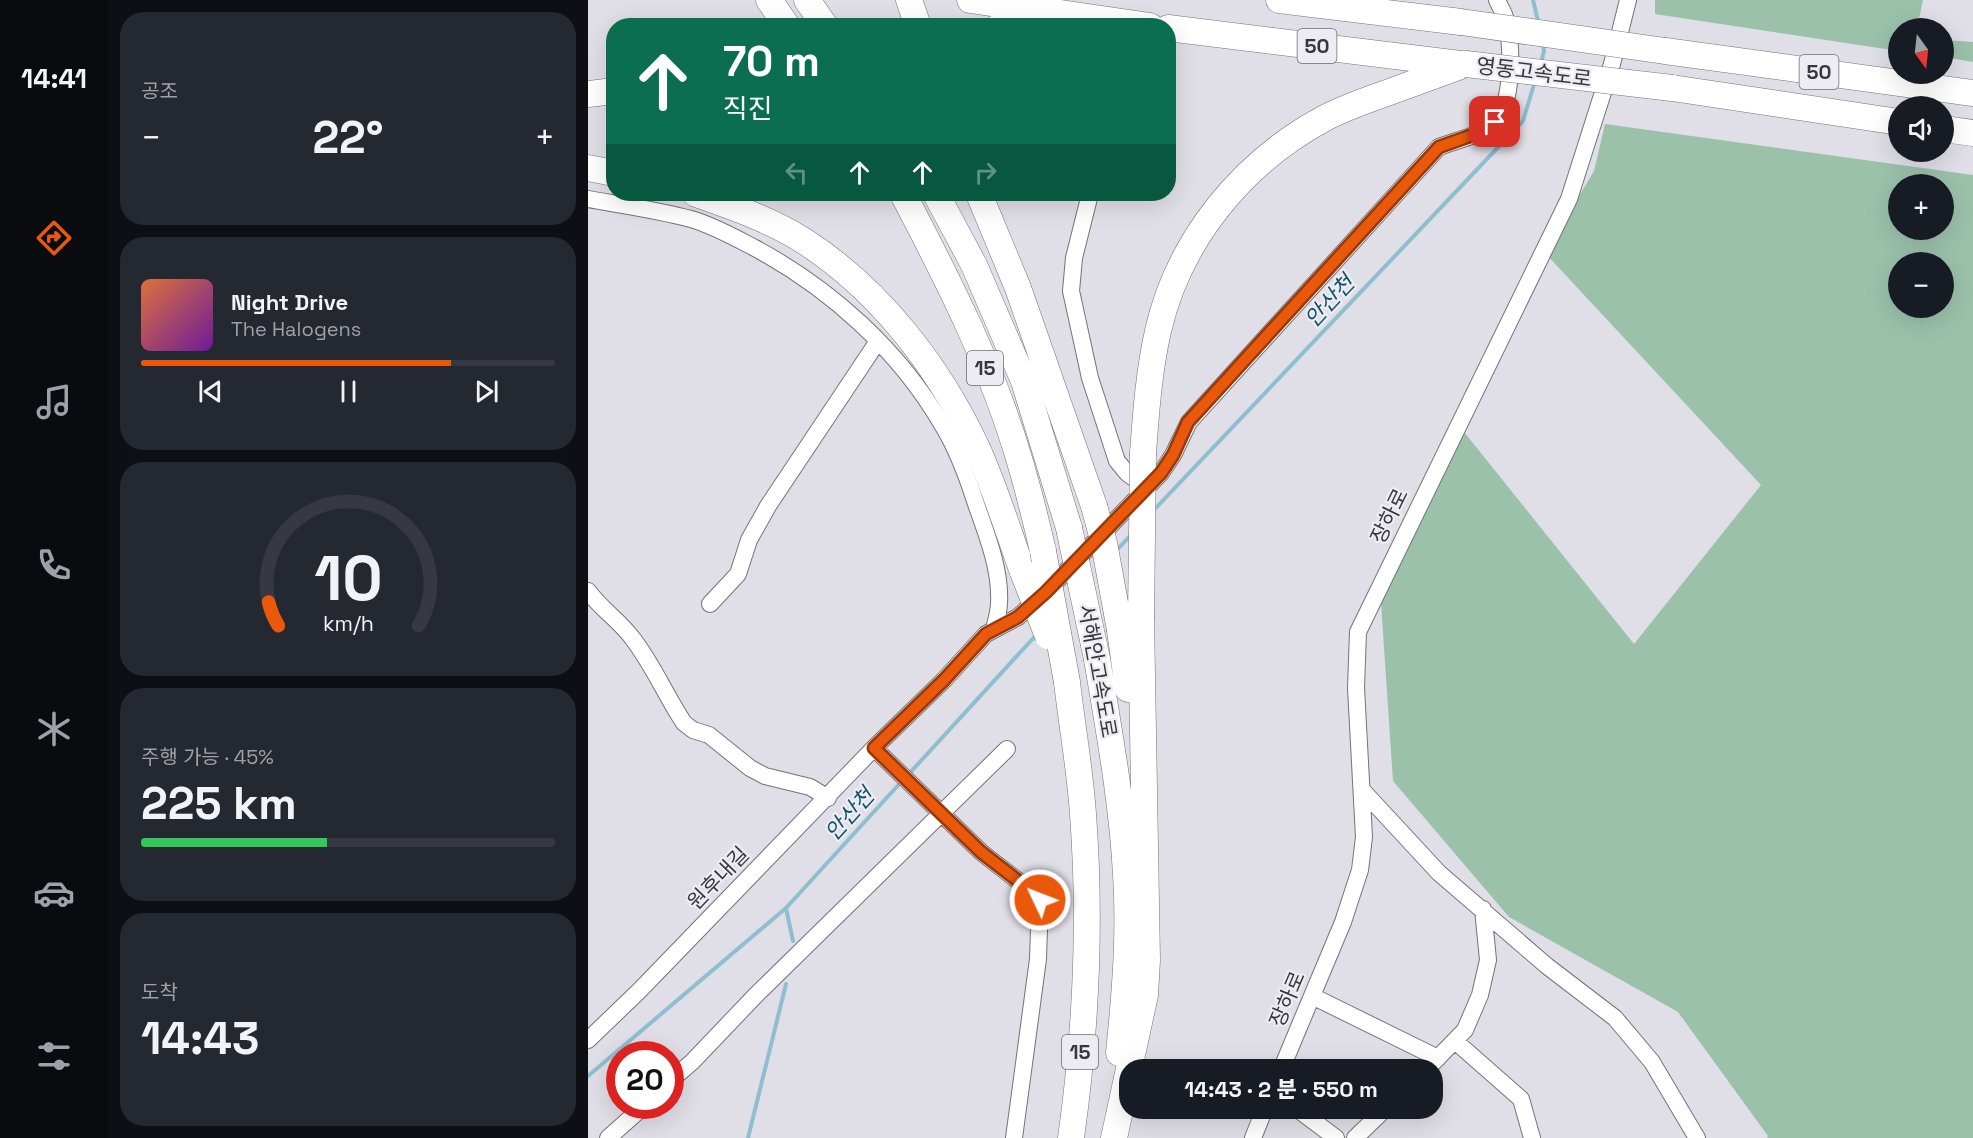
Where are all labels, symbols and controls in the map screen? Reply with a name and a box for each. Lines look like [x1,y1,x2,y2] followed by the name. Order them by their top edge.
[1888,18,1954,84] north arrow
[1888,18,1954,318] map controls
[1298,29,1336,63] road number: 50
[723,35,820,88] text: 70 m
[624,42,702,120] icon: ahead
[1475,52,1593,92] street label: 영동고속도로
[1800,55,1838,89] road number: 50
[21,61,87,96] text: 14:41
[141,78,178,104] text: 공조
[723,91,773,126] text: 직진
[1469,96,1520,147] pin
[1888,96,1954,162] button: sound
[1478,105,1511,138] icon: arrive
[312,109,384,166] text: 22°
[141,117,161,159] text: −
[535,117,555,159] text: +
[780,156,813,189] icon: left
[843,156,876,189] icon: ahead
[906,156,939,189] icon: ahead
[969,156,1002,189] icon: right
[1888,174,1954,240] button: +
[33,217,75,259] icon: directions
[1888,252,1954,318] button: −
[1298,267,1362,333] water label: 안산천
[231,288,348,316] text: Night Drive
[231,316,361,342] text: The Halogens
[967,351,1003,385] road number: 15
[194,375,227,408] icon: previous
[332,375,365,408] icon: pause
[470,375,503,408] icon: next
[33,381,75,423] icon: music
[1364,484,1414,548] street label: 장하로
[314,539,382,618] text: 10
[33,544,75,586] icon: phone
[1073,602,1123,740] street label: 서해안고속도로
[322,610,374,637] text: km/h
[33,708,75,750] icon: climate
[141,744,274,770] text: 주행 가능 · 45%
[141,775,297,832] text: 225 km
[818,780,882,846] water label: 안산천
[681,841,755,915] street label: 원후내길
[1008,868,1072,932] position arrow
[33,872,75,914] icon: car
[1263,967,1311,1031] street label: 장하로
[141,979,178,1005] text: 도착
[141,1010,259,1067] text: 14:43
[33,1035,75,1077] icon: filters
[1062,1035,1098,1069] road number: 15
[606,1041,684,1119] speed limit sign: 20
[1184,1075,1378,1103] text: 14:43 · 2 분 · 550 m

